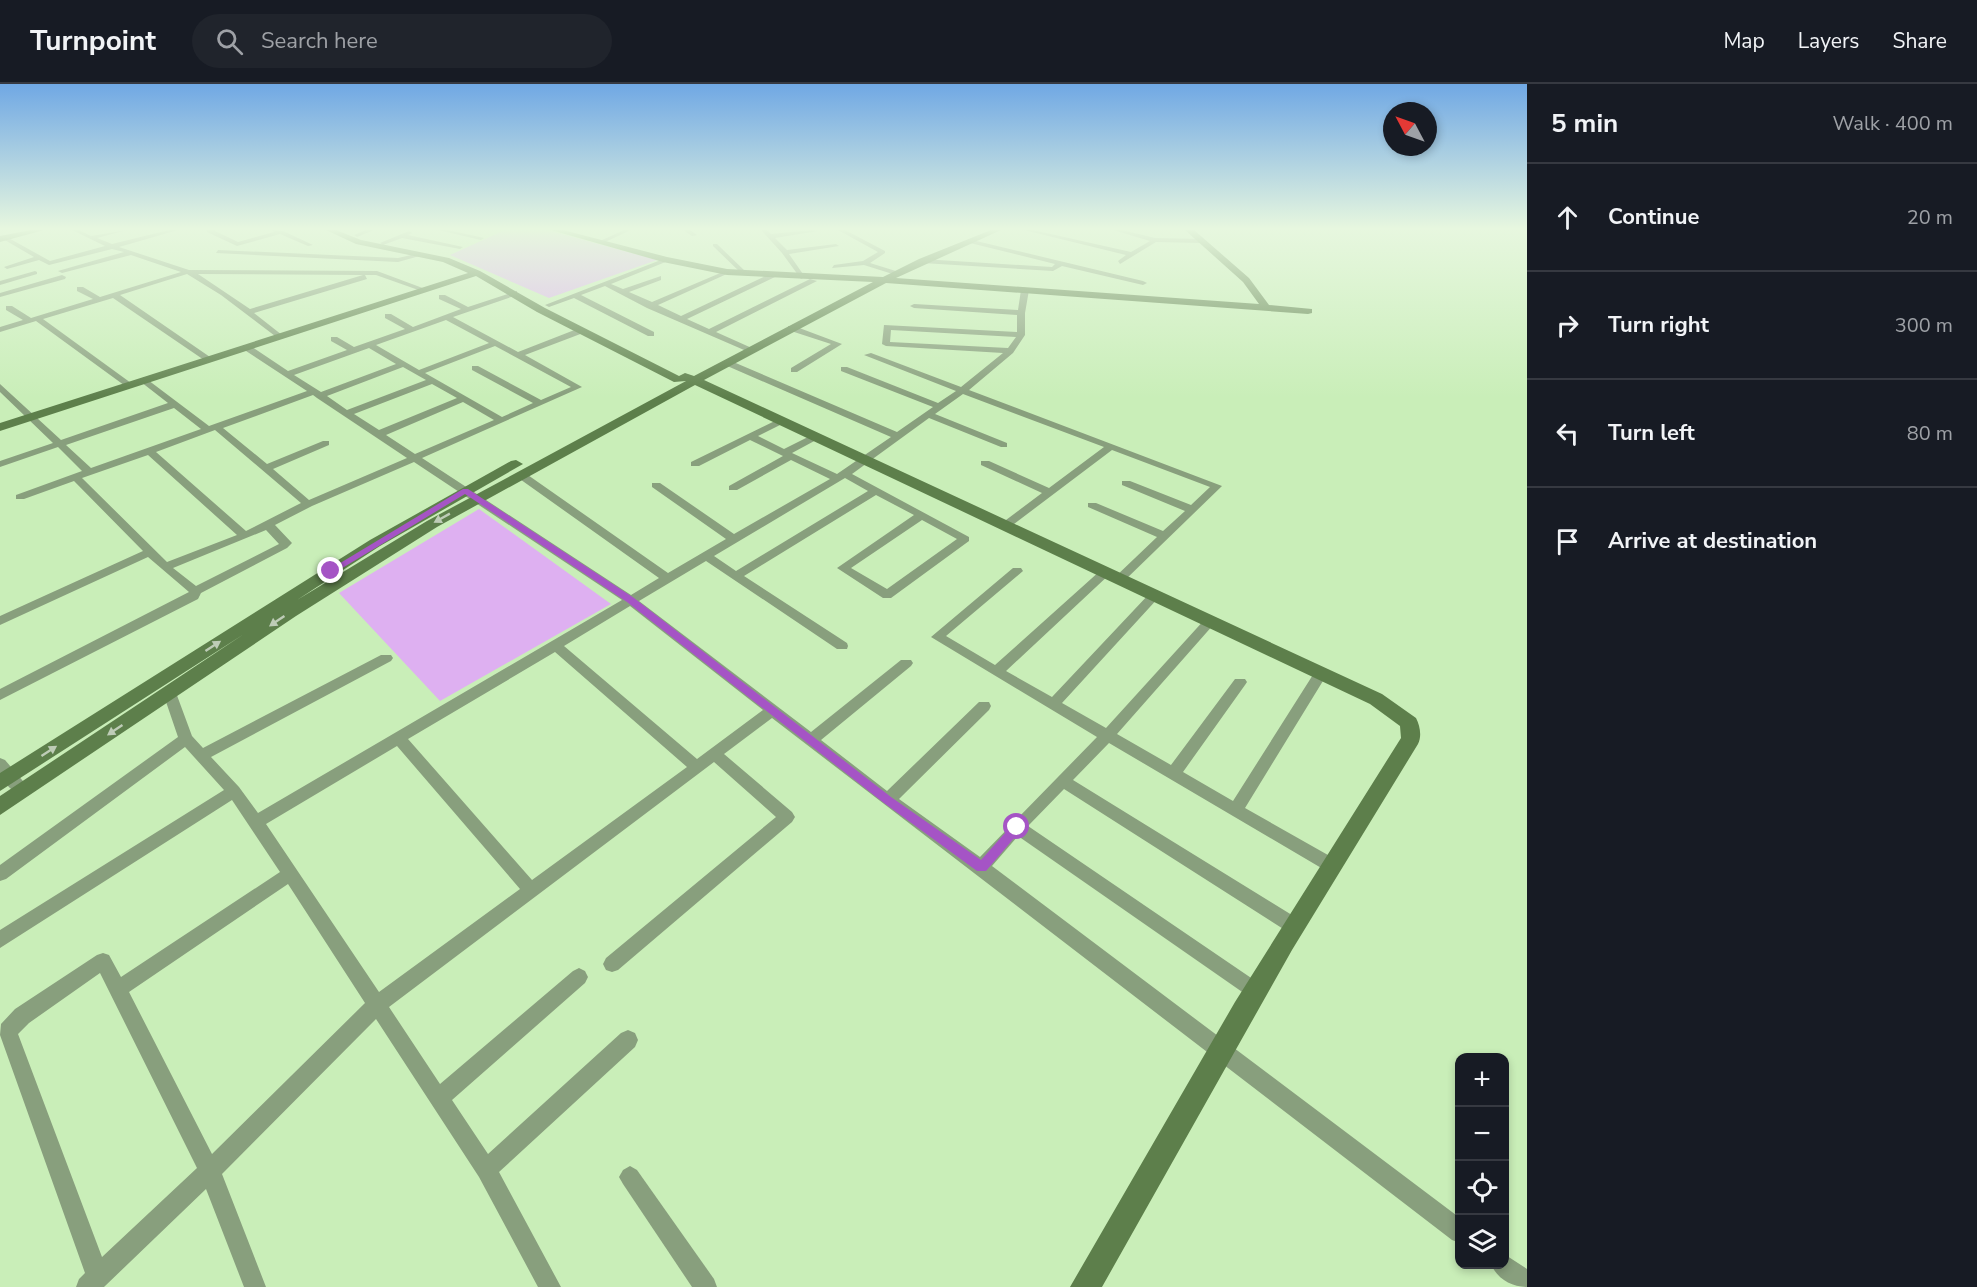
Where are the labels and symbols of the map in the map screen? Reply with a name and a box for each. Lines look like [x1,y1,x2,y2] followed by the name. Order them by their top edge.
[1383,102,1437,156] north arrow
[433,513,450,523] one-way arrow
[317,557,343,583] route end
[268,616,285,627] one-way arrow
[205,640,221,651] one-way arrow
[107,724,123,736] one-way arrow
[41,746,57,757] one-way arrow
[1003,813,1029,839] route start

